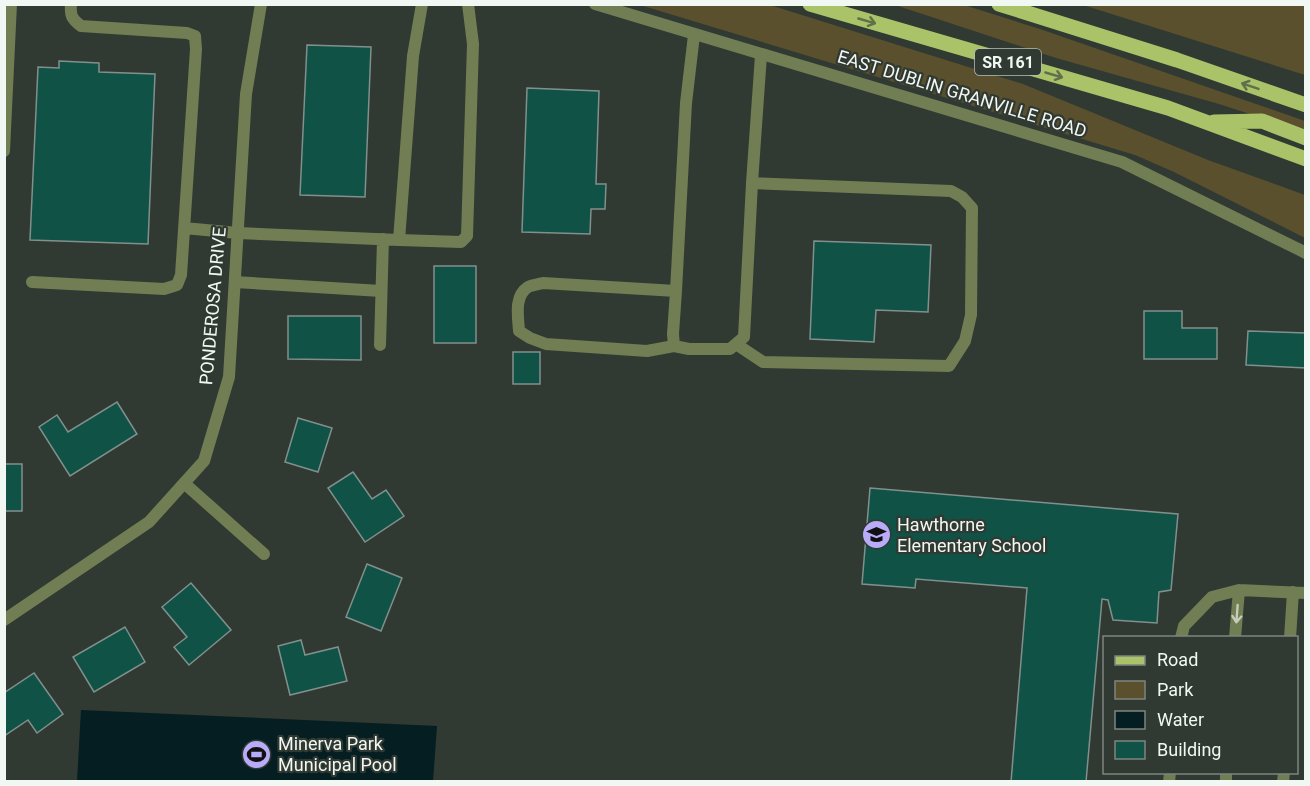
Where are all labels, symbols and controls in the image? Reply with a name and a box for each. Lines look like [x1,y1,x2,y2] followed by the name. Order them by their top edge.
[857,16,876,27] one-way arrow
[835,46,1089,141] street label: EAST DUBLIN GRANVILLE ROAD
[975,49,1041,75] road number: SR 161
[1044,70,1063,81] one-way arrow
[1241,80,1260,91] one-way arrow
[195,226,230,386] street label: PONDEROSA DRIVE
[897,514,1046,556] place label: Hawthorne Elementary School
[860,519,892,551] school or university icon: Hawthorne Elementary School
[1231,603,1242,623] one-way arrow
[1103,636,1298,774] legend
[1157,649,1198,670] text: Road
[1157,679,1194,700] text: Park
[1157,709,1204,730] text: Water
[278,733,397,775] place label: Minerva Park Municipal Pool
[241,738,273,770] sports icon: Minerva Park Municipal Pool
[1157,739,1221,760] text: Building

